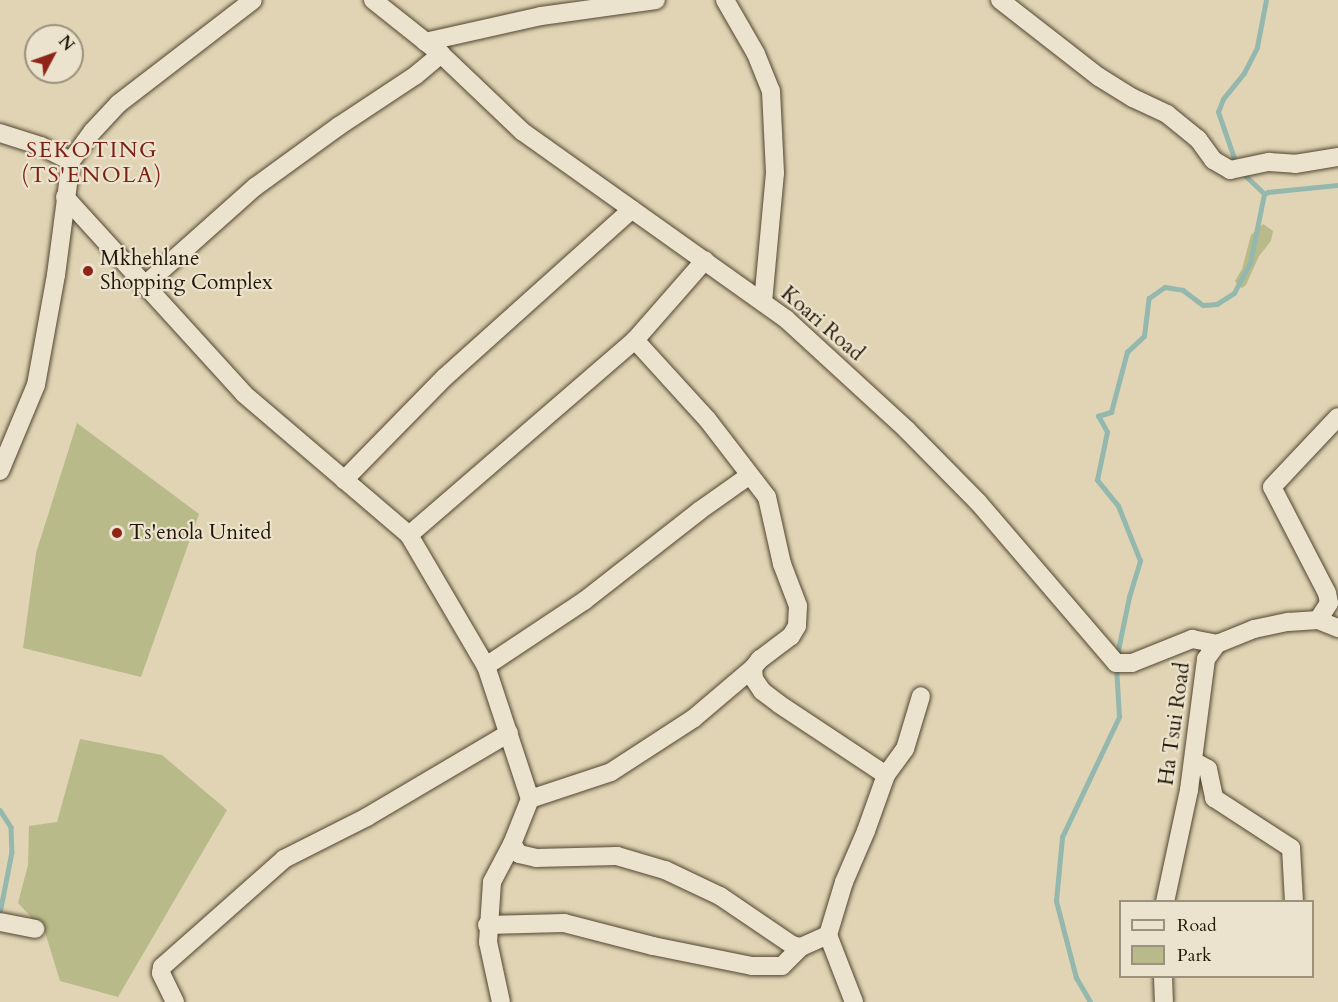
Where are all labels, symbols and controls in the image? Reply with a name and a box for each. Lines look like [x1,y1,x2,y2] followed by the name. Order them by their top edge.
[24,24,84,84] north arrow
[53,31,79,56] text: N
[21,137,163,188] district label: SEKOTING (TS'ENOLA)
[100,246,273,296] place label: Mkhehlane Shopping Complex
[81,264,95,278] marker: Mkhehlane Shopping Complex
[775,281,869,367] street label: Koari Road
[129,520,271,546] place label: Ts'enola United
[110,526,124,540] marker: Ts'enola United
[1154,661,1196,787] street label: Ha Tsui Road
[1119,900,1314,978] legend
[1177,913,1217,938] text: Road
[1177,943,1212,968] text: Park

